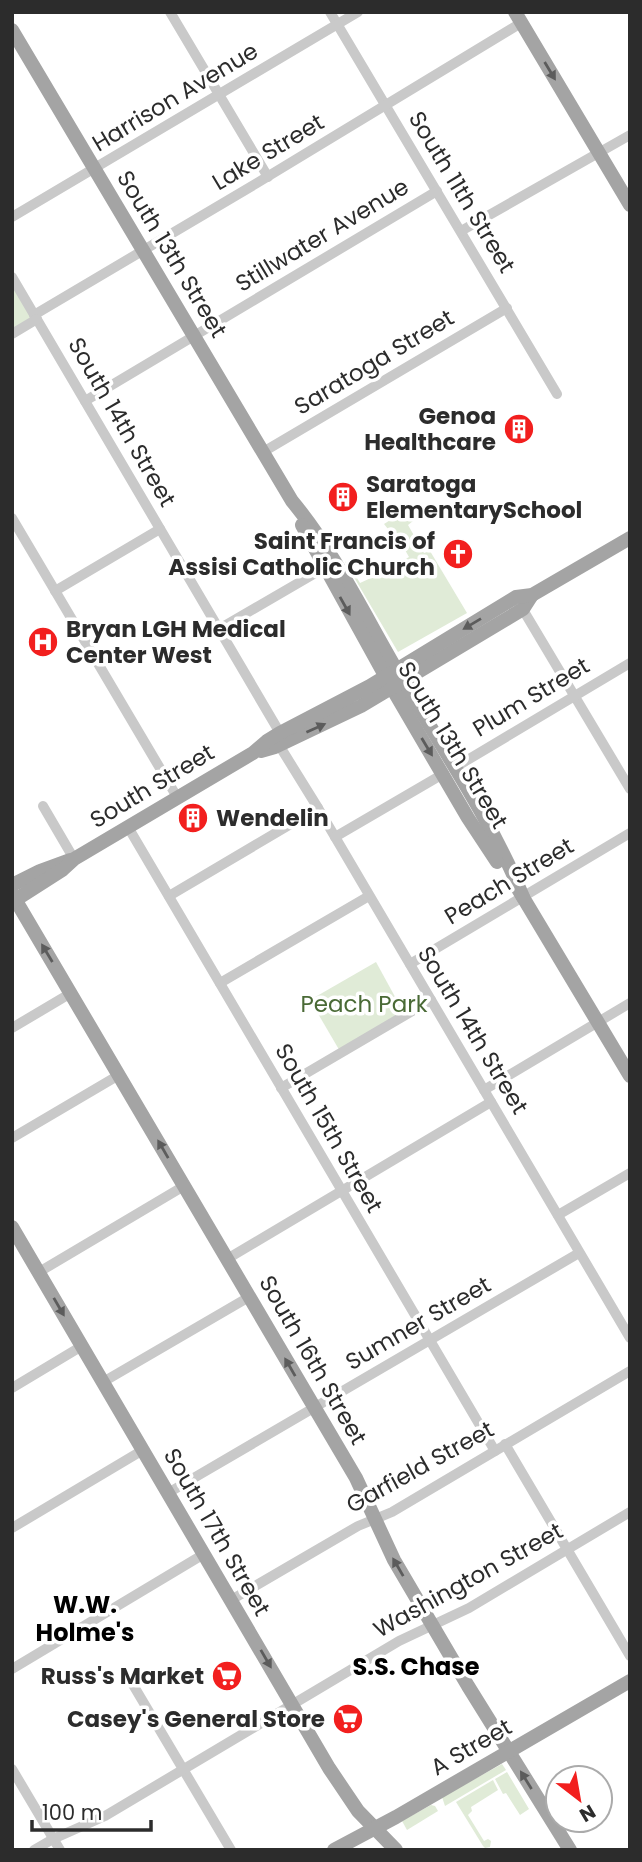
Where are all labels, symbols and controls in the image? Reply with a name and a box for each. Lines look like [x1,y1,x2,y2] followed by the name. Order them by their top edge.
[86,35,264,159] street label: Harrison Avenue
[544,61,556,80] one-way arrow
[401,105,523,279] street label: South 11th Street
[206,106,330,198] street label: Lake Street
[109,164,235,344] street label: South 13th Street
[229,171,415,299] street label: Stillwater Avenue
[288,302,460,422] street label: Saratoga Street
[60,331,184,513] street label: South 14th Street
[364,400,496,458] place label: Genoa Healthcare
[502,412,536,446] building icon: Genoa Healthcare
[366,468,582,526] place label: Saratoga ElementarySchool
[326,480,360,514] building icon: Saratoga ElementarySchool
[168,525,435,583] place label: Saint Francis of Assisi Catholic Church
[441,537,475,571] church icon: Saint Francis of Assisi Catholic Church
[339,596,351,616] one-way arrow
[66,613,286,671] place label: Bryan LGH Medical Center West
[462,618,481,631] one-way arrow
[26,625,60,659] hospital icon: Bryan LGH Medical Center West
[467,650,595,744] street label: Plum Street
[390,655,516,835] street label: South 13th Street
[306,722,326,734] one-way arrow
[84,736,220,836] street label: South Street
[420,738,433,757] one-way arrow
[176,801,210,835] building icon: Wendelin
[216,802,329,834] place label: Wendelin
[438,830,580,932] street label: Peach Street
[410,940,536,1120] street label: South 14th Street
[41,944,54,963] one-way arrow
[300,988,428,1020] park label: Peach Park
[268,1037,390,1219] street label: South 15th Street
[157,1140,169,1159] one-way arrow
[339,1268,497,1378] street label: Sumner Street
[251,1269,375,1451] street label: South 16th Street
[53,1298,65,1317] one-way arrow
[284,1357,296,1376] one-way arrow
[340,1413,500,1521] street label: Garfield Street
[156,1442,278,1622] street label: South 17th Street
[368,1515,568,1645] street label: Washington Street
[392,1557,404,1576] one-way arrow
[36,1588,134,1649] district label: W.W. Holme's
[259,1649,271,1669] one-way arrow
[352,1650,480,1683] district label: S.S. Chase
[210,1659,244,1693] supermarket icon: Russ's Market
[41,1660,204,1692] place label: Russ's Market
[331,1702,365,1736] supermarket icon: Casey's General Store
[67,1703,325,1735] place label: Casey's General Store
[424,1711,518,1783] street label: A Street
[544,1764,614,1834] north arrow
[520,1770,533,1789] one-way arrow
[32,1788,150,1832] scale bar
[42,1798,102,1827] text: 100 m
[574,1798,601,1828] text: N

